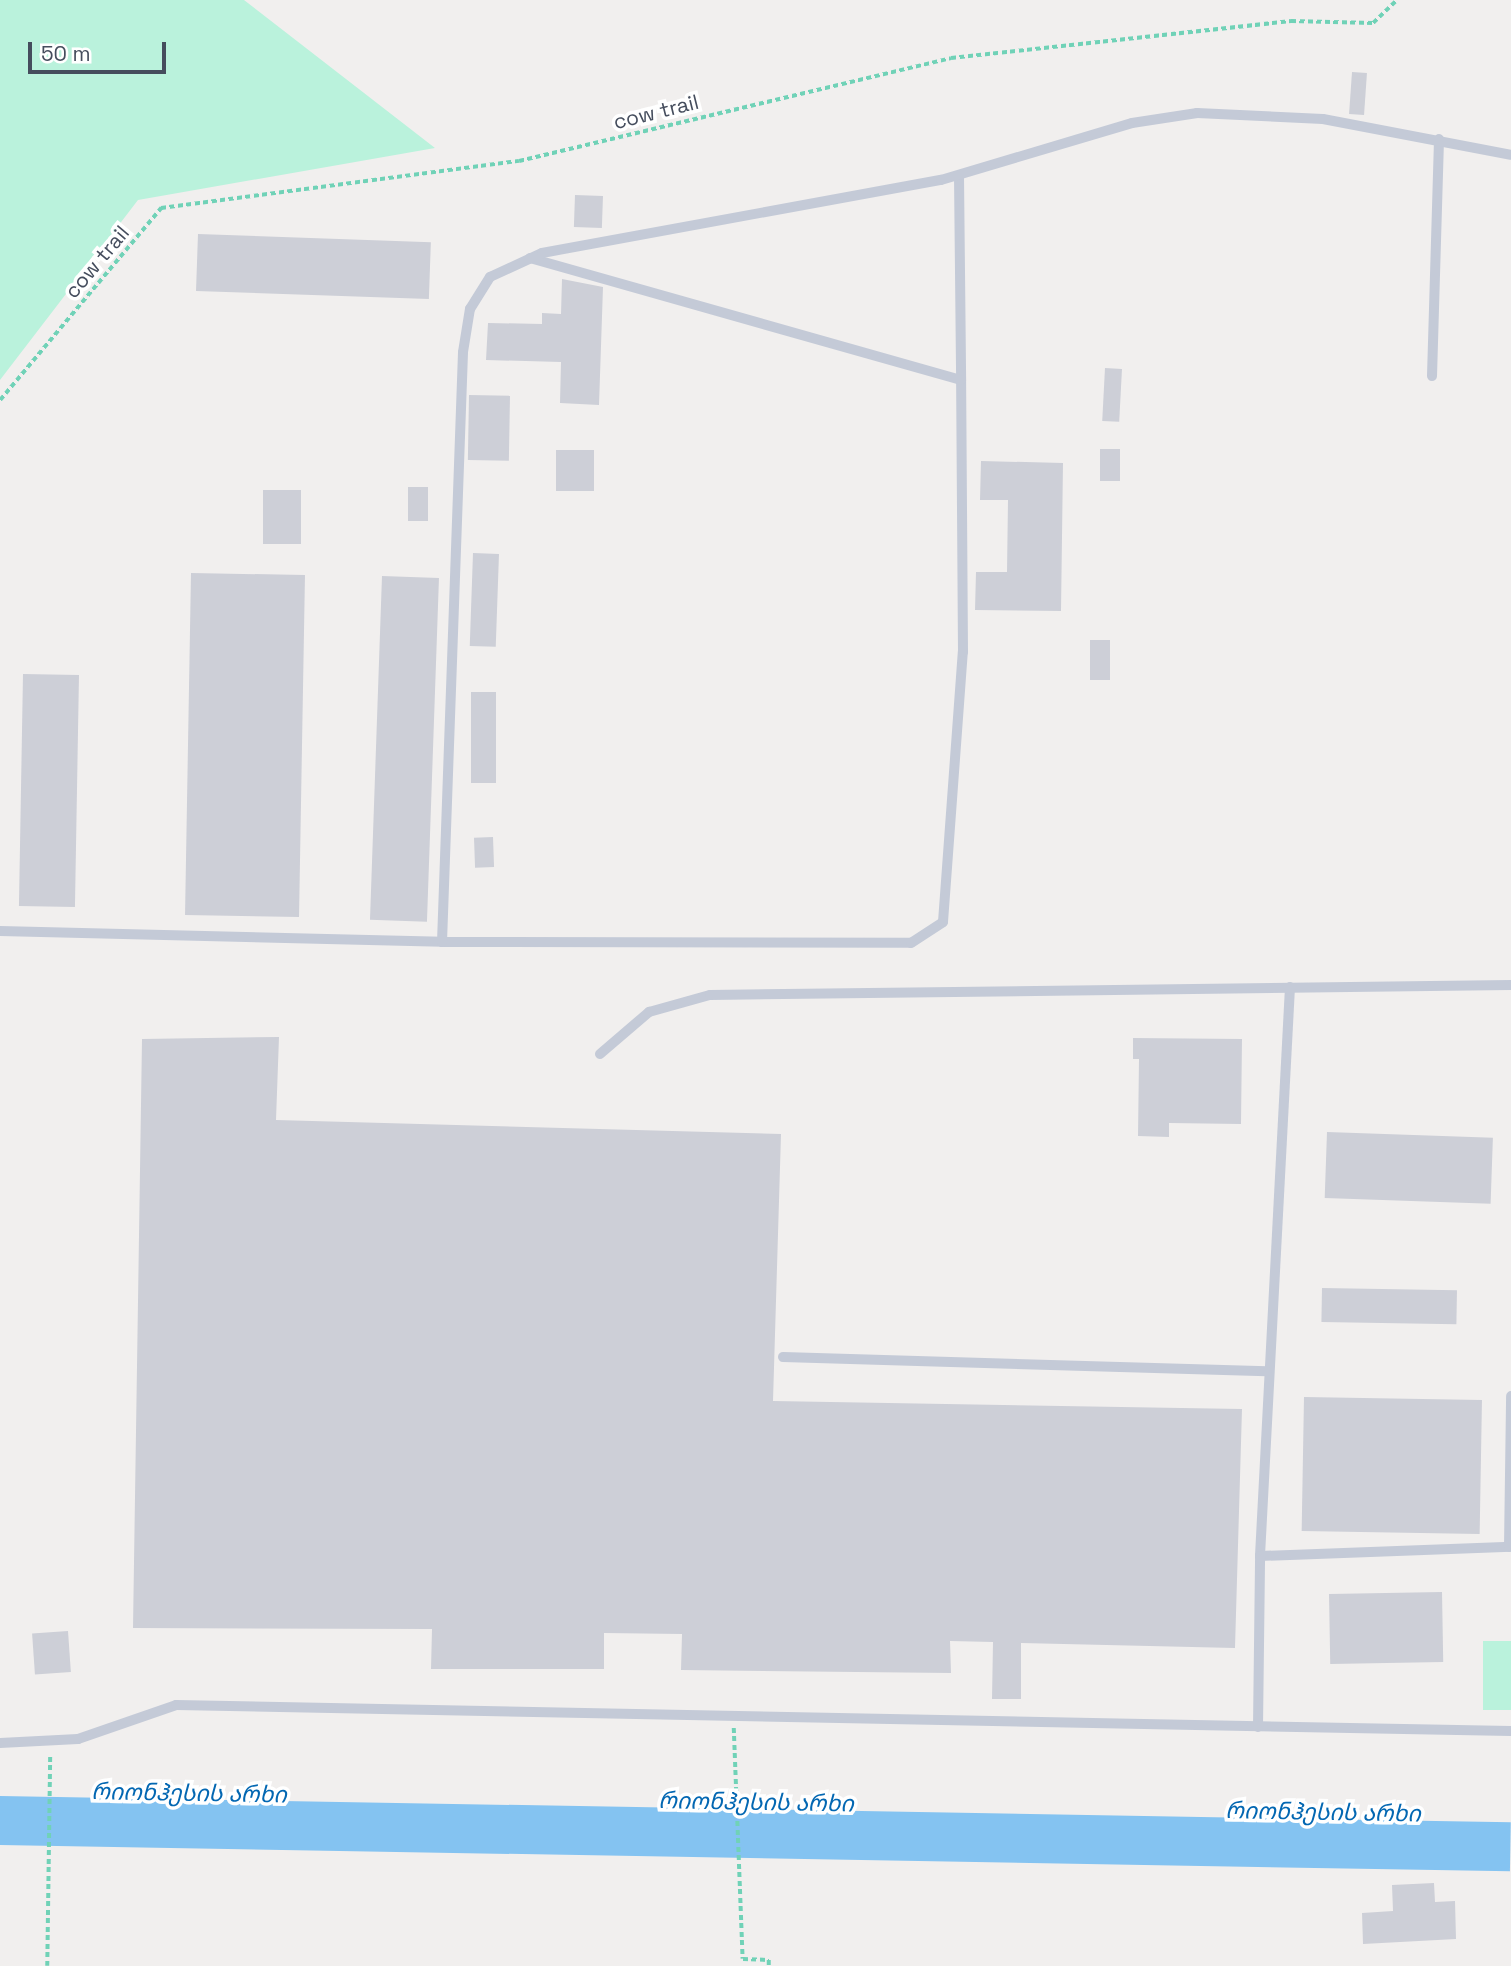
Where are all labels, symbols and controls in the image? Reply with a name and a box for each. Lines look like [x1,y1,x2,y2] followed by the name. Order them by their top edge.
[32,28,170,72] scale bar
[41,40,91,67] text: 50 m
[611,89,701,135] street label: cow trail
[59,221,135,303] street label: cow trail
[91,1777,287,1809] water label: რიონჰესის არხი
[658,1786,854,1818] water label: რიონჰესის არხი
[1225,1796,1421,1828] water label: რიონჰესის არხი

